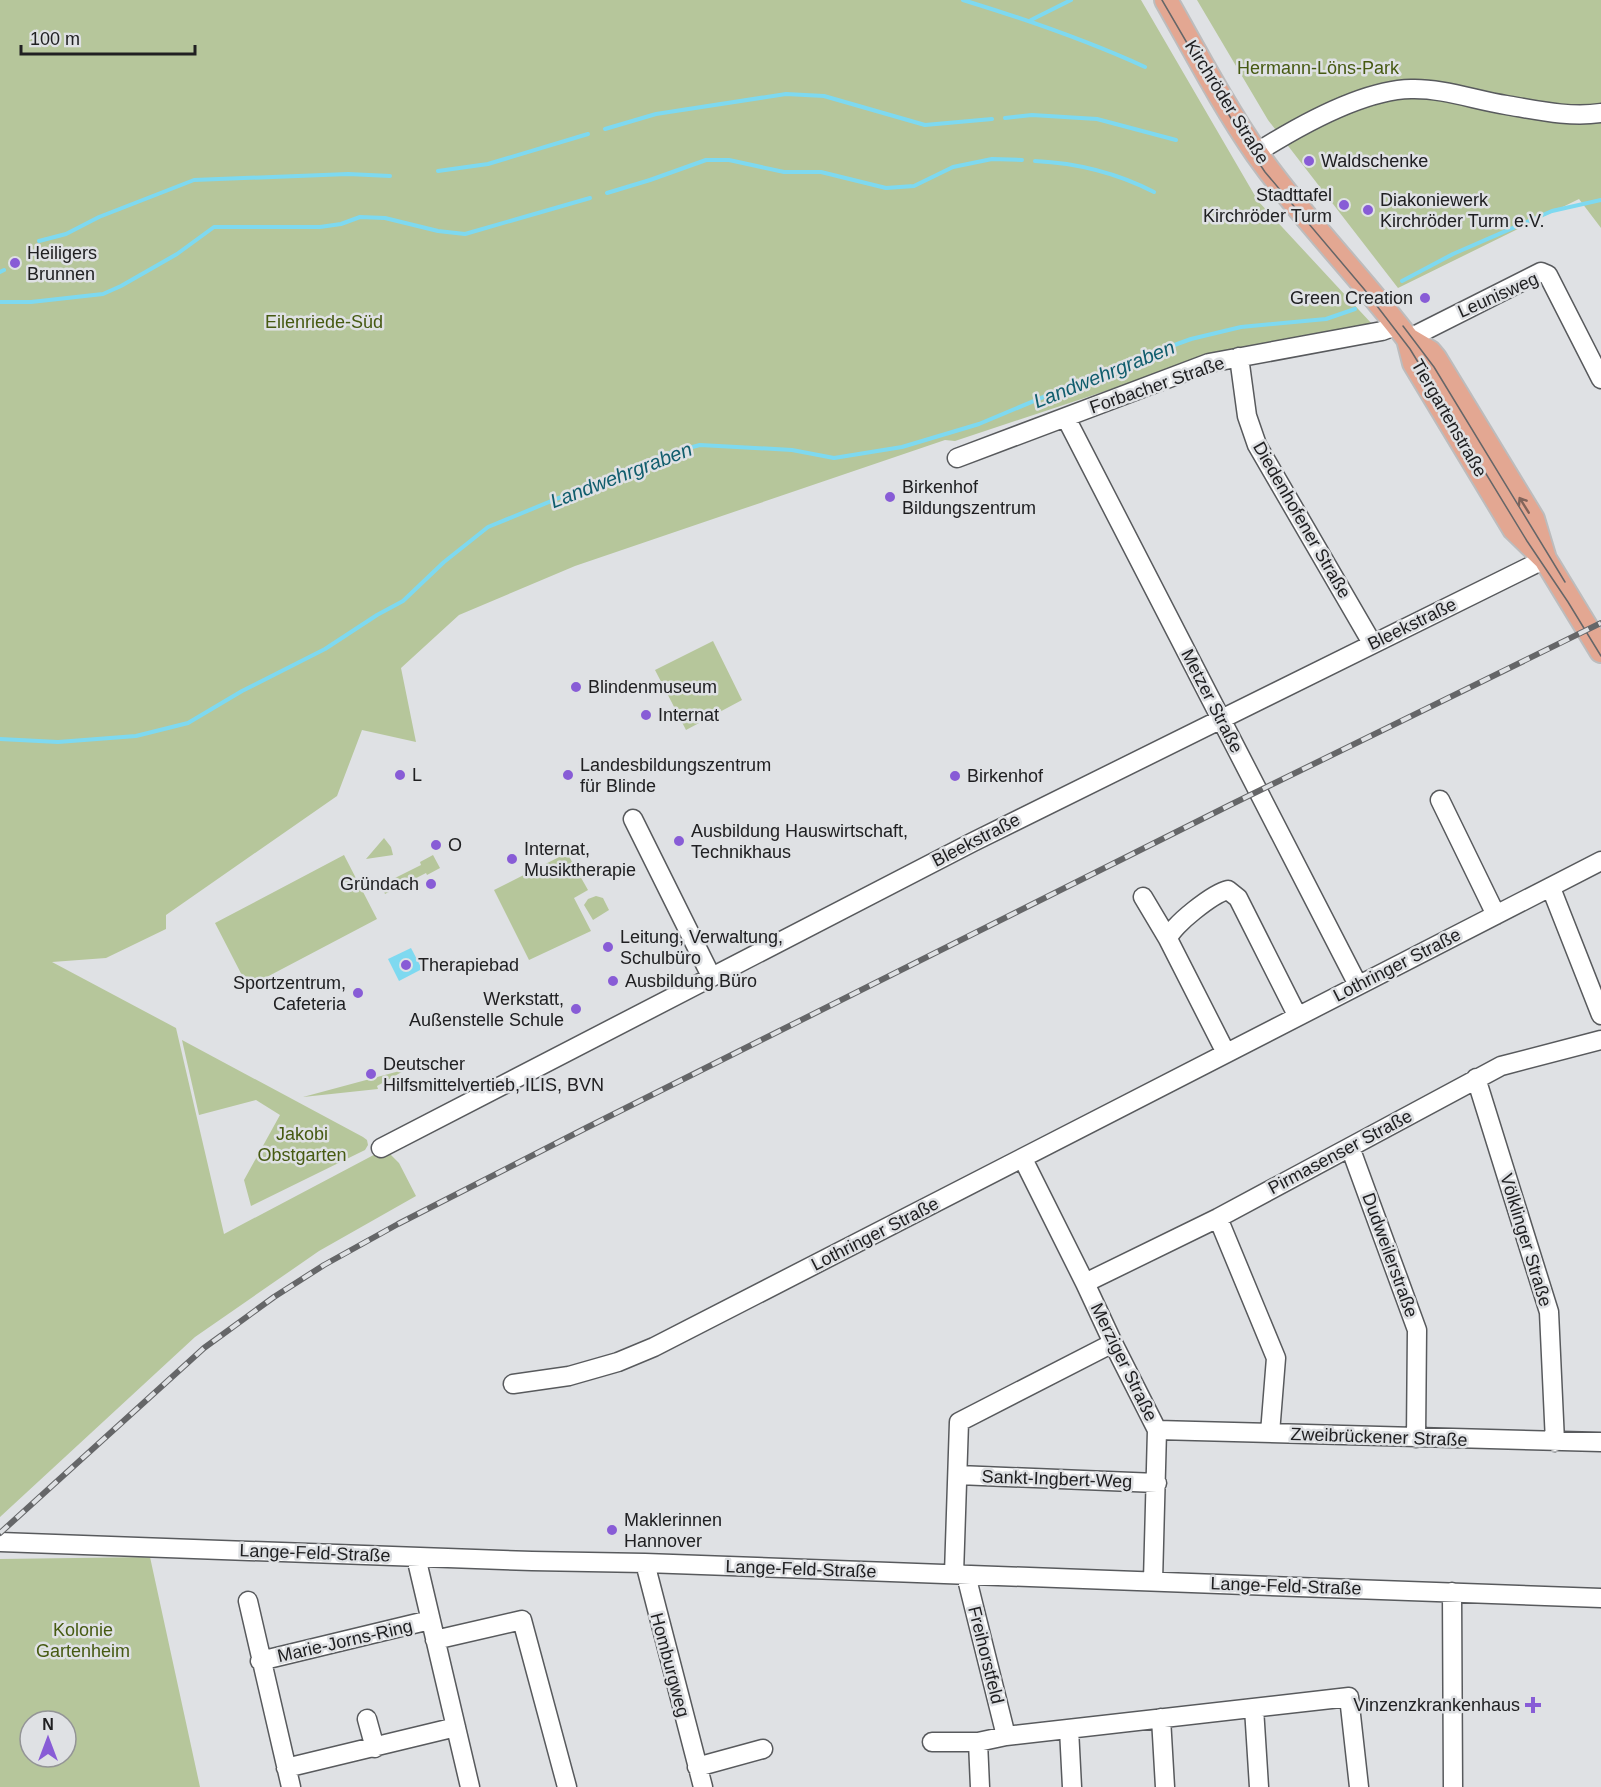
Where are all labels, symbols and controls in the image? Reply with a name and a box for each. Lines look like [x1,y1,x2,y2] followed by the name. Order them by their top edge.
[21,18,195,56] scale bar
[30,29,80,49] text: 100 m
[1181,36,1273,168] street label: Kirchröder Straße
[1237,58,1400,78] park label: Hermann-Löns-Park
[1321,151,1428,171] place label: Waldschenke
[1302,154,1316,168] marker: Waldschenke
[1203,185,1332,226] place label: Stadttafel Kirchröder Turm
[1380,190,1544,231] place label: Diakoniewerk Kirchröder Turm e.V.
[1337,198,1351,212] marker: Stadttafel Kirchröder Turm
[1361,203,1375,217] marker: Diakoniewerk Kirchröder Turm e.V.
[27,243,97,284] place label: Heiligers Brunnen
[8,256,22,270] marker: Heiligers Brunnen
[1455,268,1541,322] street label: Leunisweg
[1290,288,1413,308] place label: Green Creation
[1418,291,1432,305] marker: Green Creation
[265,312,383,332] park label: Eilenriede-Süd
[1030,336,1178,412] water label: Landwehrgraben
[1087,353,1227,417] street label: Forbacher Straße
[1407,356,1491,480] street label: Tiergartenstraße
[547,438,695,512] water label: Landwehrgraben
[1249,438,1355,602] street label: Diedenhofener Straße
[902,477,1036,518] place label: Birkenhof Bildungszentrum
[883,490,897,504] marker: Birkenhof Bildungszentrum
[1518,497,1530,514] one-way arrow
[1364,594,1460,654] street label: Bleekstraße
[1177,646,1247,756] street label: Metzer Straße
[588,677,717,697] place label: Blindenmuseum
[569,680,583,694] marker: Blindenmuseum
[658,705,719,725] place label: Internat
[639,708,653,722] marker: Internat
[580,755,771,796] place label: Landesbildungszentrum für Blinde
[412,765,422,785] place label: L
[967,766,1044,786] place label: Birkenhof
[393,768,407,782] marker: L
[561,768,575,782] marker: Landesbildungszentrum für Blinde
[948,769,962,783] marker: Birkenhof
[929,809,1023,871] street label: Bleekstraße
[691,821,908,862] place label: Ausbildung Hauswirtschaft, Technikhaus
[672,834,686,848] marker: Ausbildung Hauswirtschaft, Technikhaus
[448,835,462,855] place label: O
[429,838,443,852] marker: O
[524,839,636,880] place label: Internat, Musiktherapie
[505,852,519,866] marker: Internat, Musiktherapie
[340,874,419,894] place label: Gründach
[424,877,438,891] marker: Gründach
[1330,924,1464,1006] street label: Lothringer Straße
[620,927,783,968] place label: Leitung, Verwaltung, Schulbüro
[601,940,615,954] marker: Leitung, Verwaltung, Schulbüro
[418,955,519,975] place label: Therapiebad
[399,958,413,972] marker: Therapiebad
[625,971,757,991] place label: Ausbildung Büro
[233,973,347,1014] place label: Sportzentrum, Cafeteria
[606,974,620,988] marker: Ausbildung Büro
[351,986,365,1000] marker: Sportzentrum, Cafeteria
[409,989,564,1030] place label: Werkstatt, Außenstelle Schule
[569,1002,583,1016] marker: Werkstatt, Außenstelle Schule
[383,1054,604,1095] place label: Deutscher Hilfsmittelvertieb, ILIS, BVN
[364,1067,378,1081] marker: Deutscher Hilfsmittelvertieb, ILIS, BVN
[1265,1106,1415,1198] street label: Pirmasenser Straße
[257,1124,347,1165] park label: Jakobi Obstgarten
[1496,1171,1556,1309] street label: Völklinger Straße
[1358,1190,1422,1320] street label: Dudweilerstraße
[808,1193,942,1275] street label: Lothringer Straße
[1087,1300,1161,1424] street label: Merziger Straße
[1290,1424,1468,1450] street label: Zweibrückener Straße
[981,1466,1133,1492] street label: Sankt-Ingbert-Weg
[624,1510,722,1551] place label: Maklerinnen Hannover
[605,1523,619,1537] marker: Maklerinnen Hannover
[239,1540,391,1566] street label: Lange-Feld-Straße
[725,1556,877,1582] street label: Lange-Feld-Straße
[1210,1573,1362,1599] street label: Lange-Feld-Straße
[964,1604,1008,1706] street label: Freihorstfeld
[646,1611,694,1719] street label: Homburgweg
[275,1616,415,1666] street label: Marie-Jorns-Ring
[36,1620,130,1661] park label: Kolonie Gartenheim
[1353,1695,1520,1715] place label: Vinzenzkrankenhaus
[1524,1696,1542,1714] marker: Vinzenzkrankenhaus
[18,1709,78,1769] north arrow
[42,1716,54,1733] text: N

